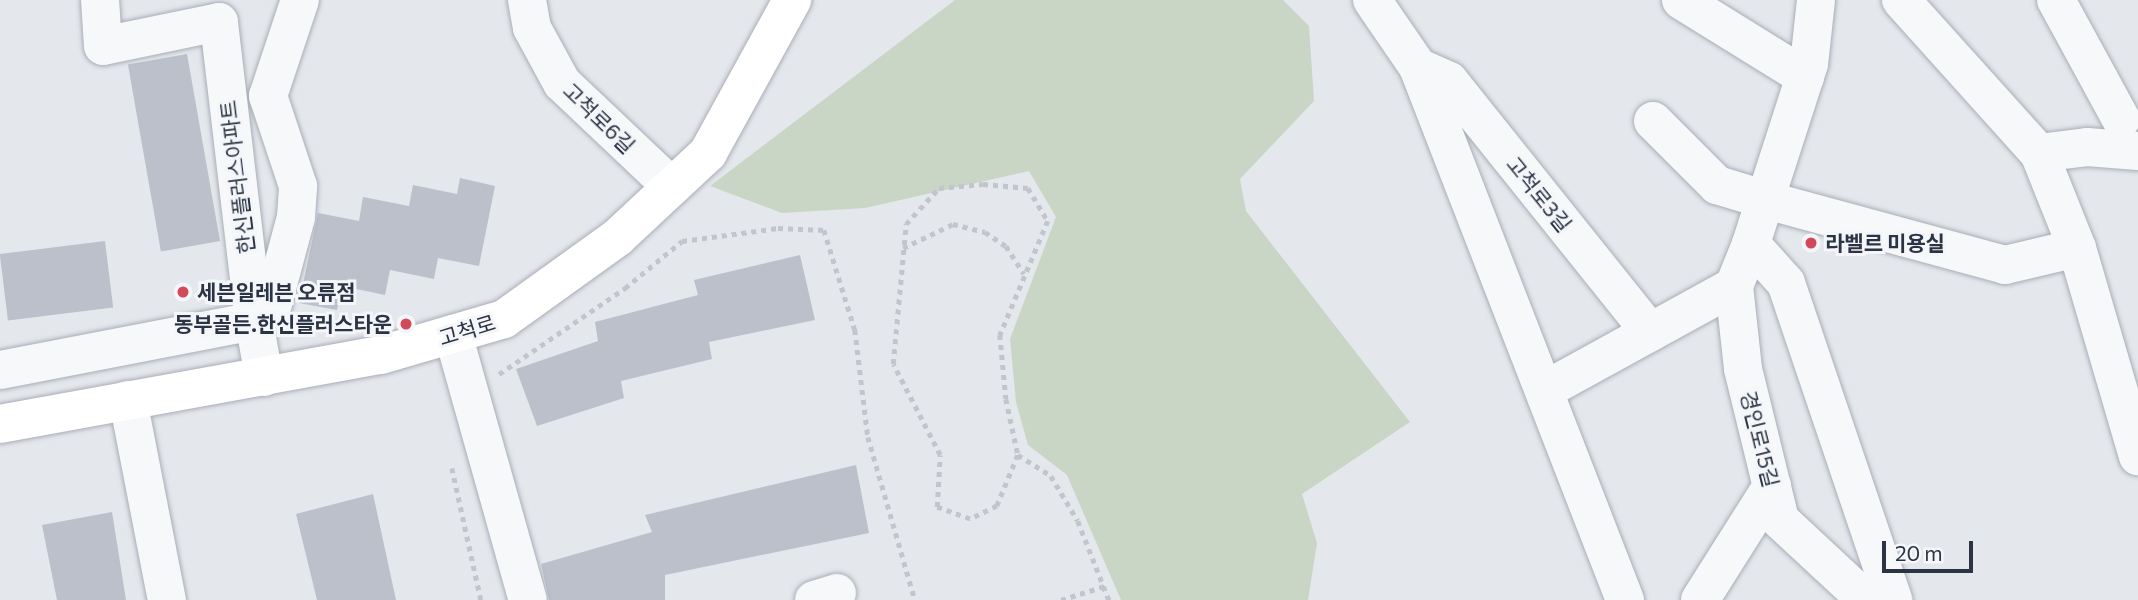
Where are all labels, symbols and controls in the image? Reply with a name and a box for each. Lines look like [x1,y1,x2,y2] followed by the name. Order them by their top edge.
[558,78,640,158] street label: 고척로6길
[215,99,259,255] street label: 한신플러스아파트
[1501,151,1577,237] street label: 고척로3길
[1825,230,1945,256] place label: 라벨르 미용실
[1803,235,1819,251] marker: 라벨르 미용실
[197,279,356,305] place label: 세븐일레븐 오류점
[175,284,191,300] marker: 세븐일레븐 오류점
[436,309,498,351] street label: 고척로
[174,311,392,337] place label: 동부골든.한신플러스타운
[398,316,414,332] marker: 동부골든.한신플러스타운
[1736,388,1784,490] street label: 경인로15길
[1886,526,1977,570] scale bar
[1895,540,1943,565] text: 20 m

